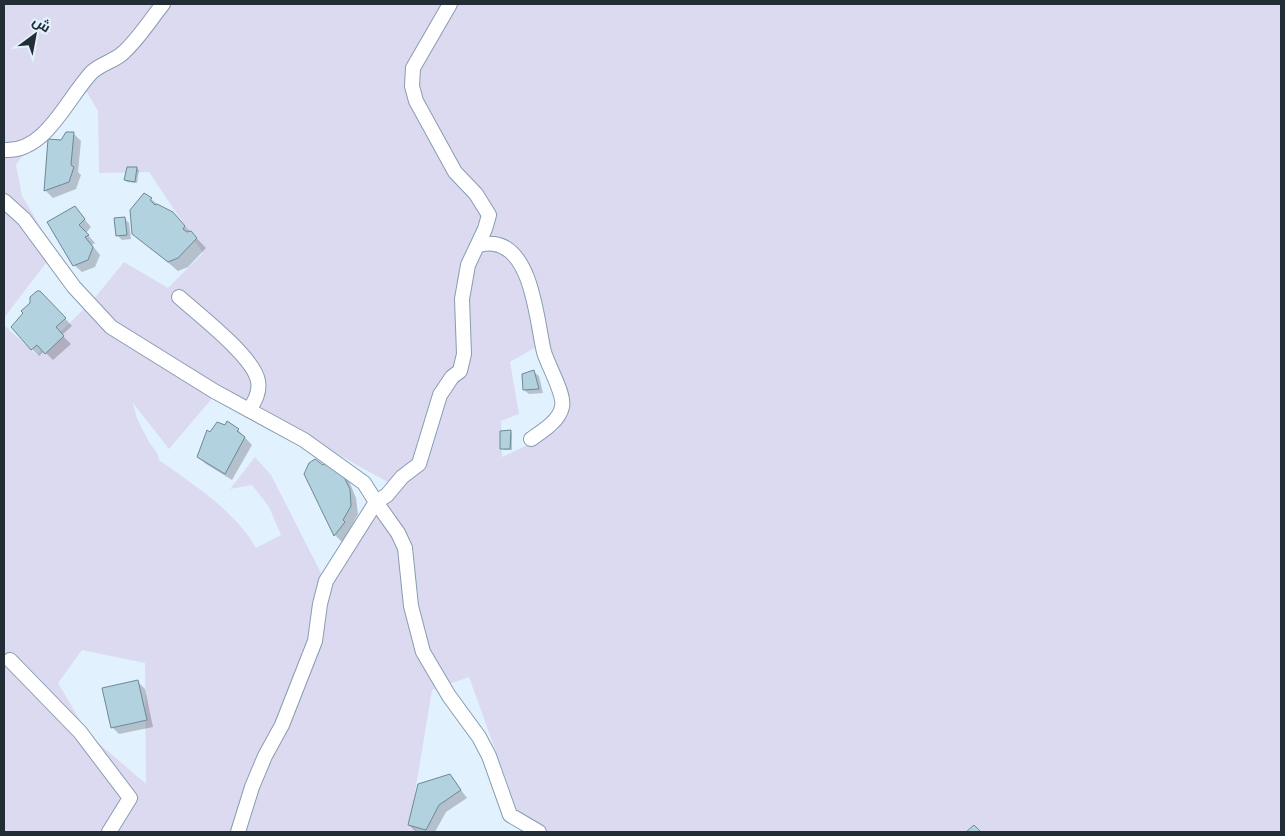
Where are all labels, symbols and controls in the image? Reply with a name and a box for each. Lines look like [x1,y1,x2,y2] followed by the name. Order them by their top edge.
[10,10,60,60] north arrow
[30,12,54,36] text: ش

